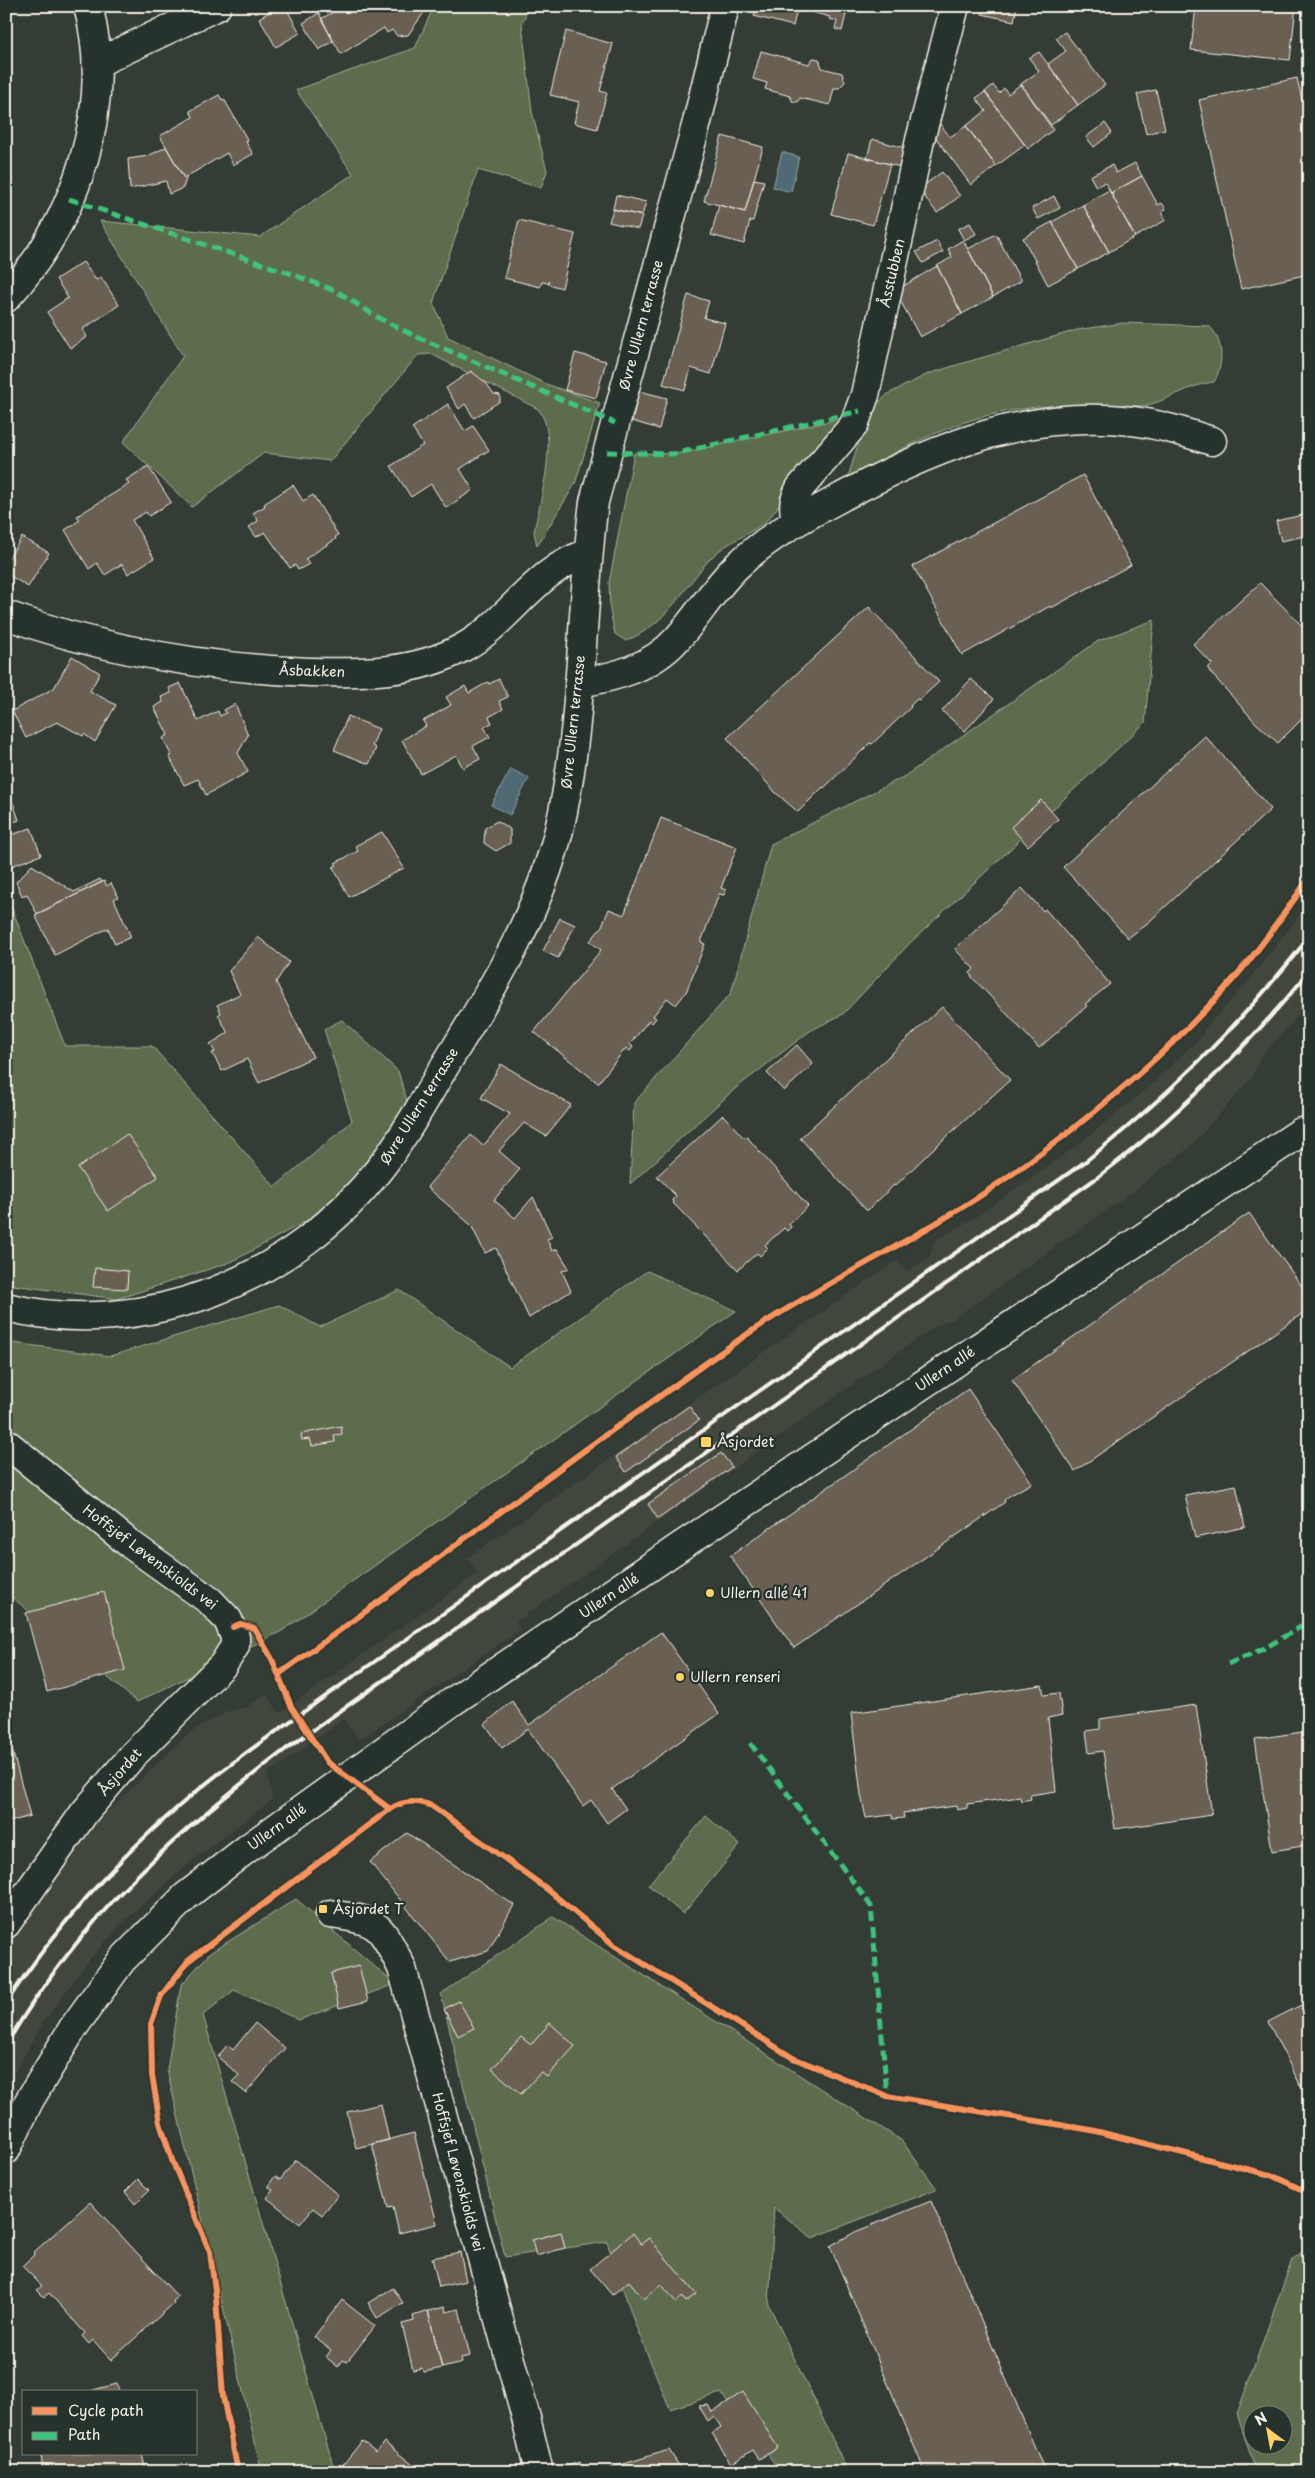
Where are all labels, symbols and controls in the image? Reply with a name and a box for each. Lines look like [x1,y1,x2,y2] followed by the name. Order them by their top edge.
[873,236,910,309] street label: Åsstubben
[613,257,668,392] street label: Øvre Ullern terrasse
[555,654,590,790] street label: Øvre Ullern terrasse
[279,659,345,682] street label: Åsbakken
[374,1043,463,1168] street label: Øvre Ullern terrasse
[911,1341,979,1396] street label: Ullern allé
[717,1431,774,1452] place label: Åsjordet
[699,1435,713,1449] marker: Åsjordet
[79,1499,222,1614] street label: Hoffsjef Løvenskiolds vei
[575,1568,643,1623] street label: Ullern allé
[720,1582,807,1603] place label: Ullern allé 41
[704,1587,716,1599] marker: Ullern allé 41
[690,1666,781,1687] place label: Ullern renseri
[674,1671,686,1683] marker: Ullern renseri
[93,1743,146,1800] street label: Åsjordet
[243,1798,311,1855] street label: Ullern allé
[333,1898,404,1919] place label: Åsjordet T
[317,1903,329,1915] marker: Åsjordet T
[427,2090,490,2254] street label: Hoffsjef Løvenskiolds vei
[22,2390,198,2456] legend
[68,2398,144,2421] text: Cycle path
[1242,2406,1292,2456] north arrow
[1251,2407,1271,2430] text: N
[68,2422,100,2445] text: Path

